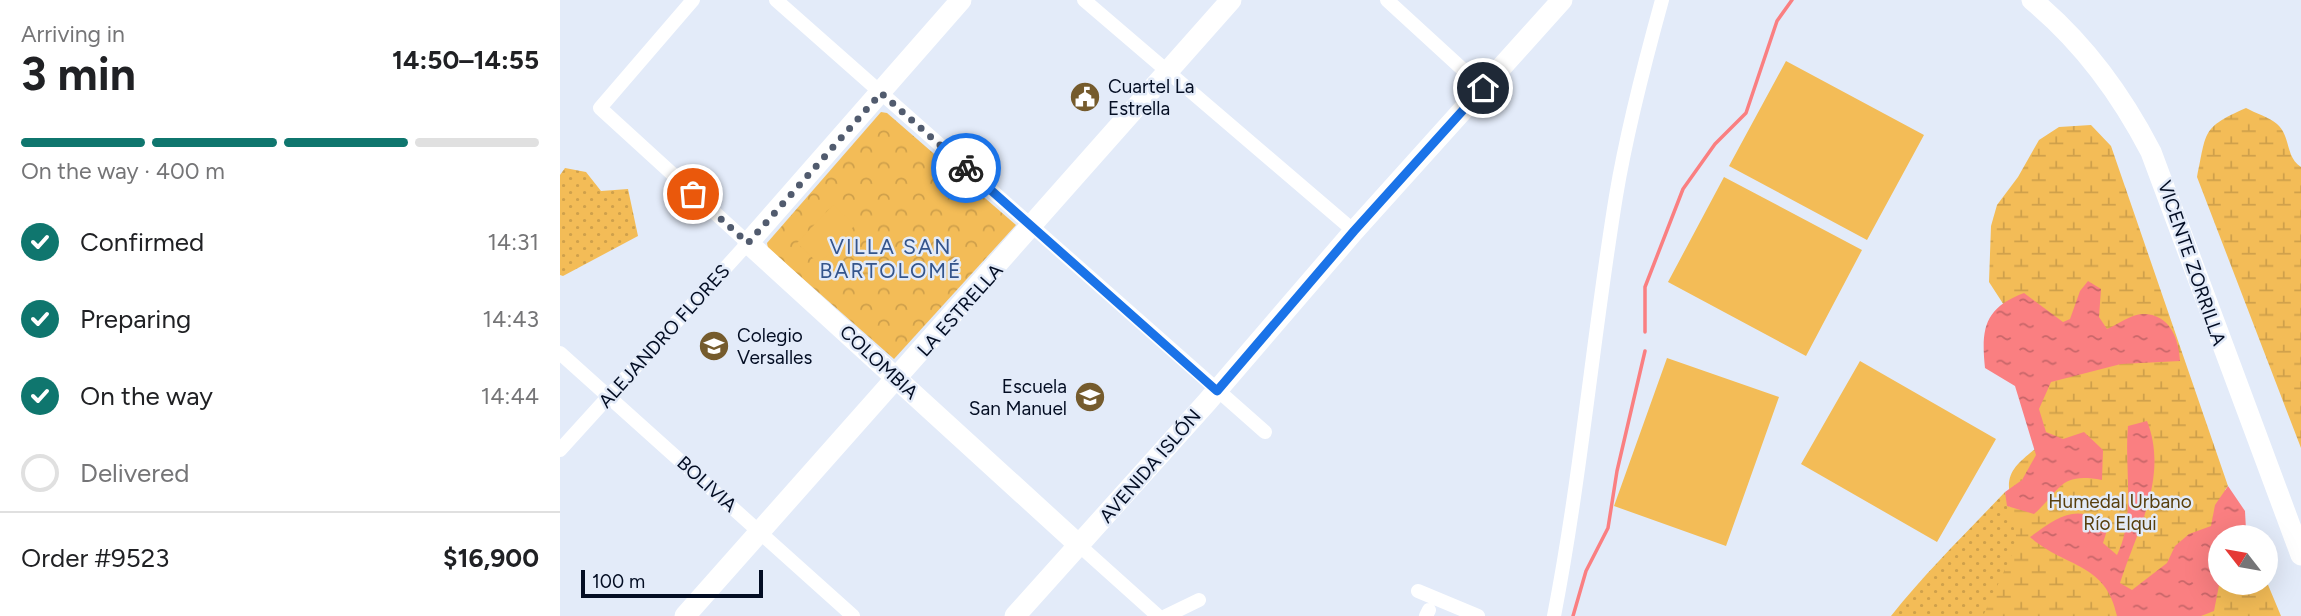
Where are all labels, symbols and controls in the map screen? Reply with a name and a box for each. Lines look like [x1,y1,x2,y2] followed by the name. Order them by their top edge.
[21,20,125,48] text: Arriving in
[392,44,539,76] text: 14:50–14:55
[21,46,136,102] text: 3 min
[1453,58,1513,118] pin
[1464,69,1502,107] icon: home
[1108,75,1194,120] place label: Cuartel La Estrella
[1068,80,1102,114] public building icon: Cuartel La Estrella
[931,133,1001,203] courier
[947,149,985,187] icon: bike
[21,157,225,185] text: On the way · 400 m
[663,164,723,224] pin
[674,175,712,213] icon: bag
[2153,178,2231,349] street label: VICENTE ZORRILLA
[21,223,59,261] icon: check
[80,226,204,258] text: Confirmed
[487,228,539,256] text: 14:31
[819,234,963,283] district label: VILLA SAN BARTOLOMÉ
[912,259,1008,361] street label: LA ESTRELLA
[594,260,734,412] street label: ALEJANDRO FLORES
[21,300,59,338] icon: check
[80,303,191,335] text: Preparing
[483,305,539,333] text: 14:43
[835,320,923,404] street label: COLOMBIA
[737,324,812,369] place label: Colegio Versalles
[697,329,731,363] school or university icon: Colegio Versalles
[969,375,1067,420] place label: Escuela San Manuel
[21,377,59,415] icon: check
[80,380,213,412] text: On the way
[1073,380,1107,414] school or university icon: Escuela San Manuel
[481,382,539,410] text: 14:44
[1094,404,1206,528] street label: AVENIDA ISLÓN
[672,451,742,517] street label: BOLIVIA
[80,457,189,489] text: Delivered
[2048,490,2192,535] park label: Humedal Urbano Río Elqui
[2208,525,2278,595] north arrow
[2208,525,2278,595] map controls
[21,542,169,574] text: Order #9523
[443,542,539,574] text: $16,900
[581,567,763,599] scale bar
[592,570,645,593] text: 100 m

